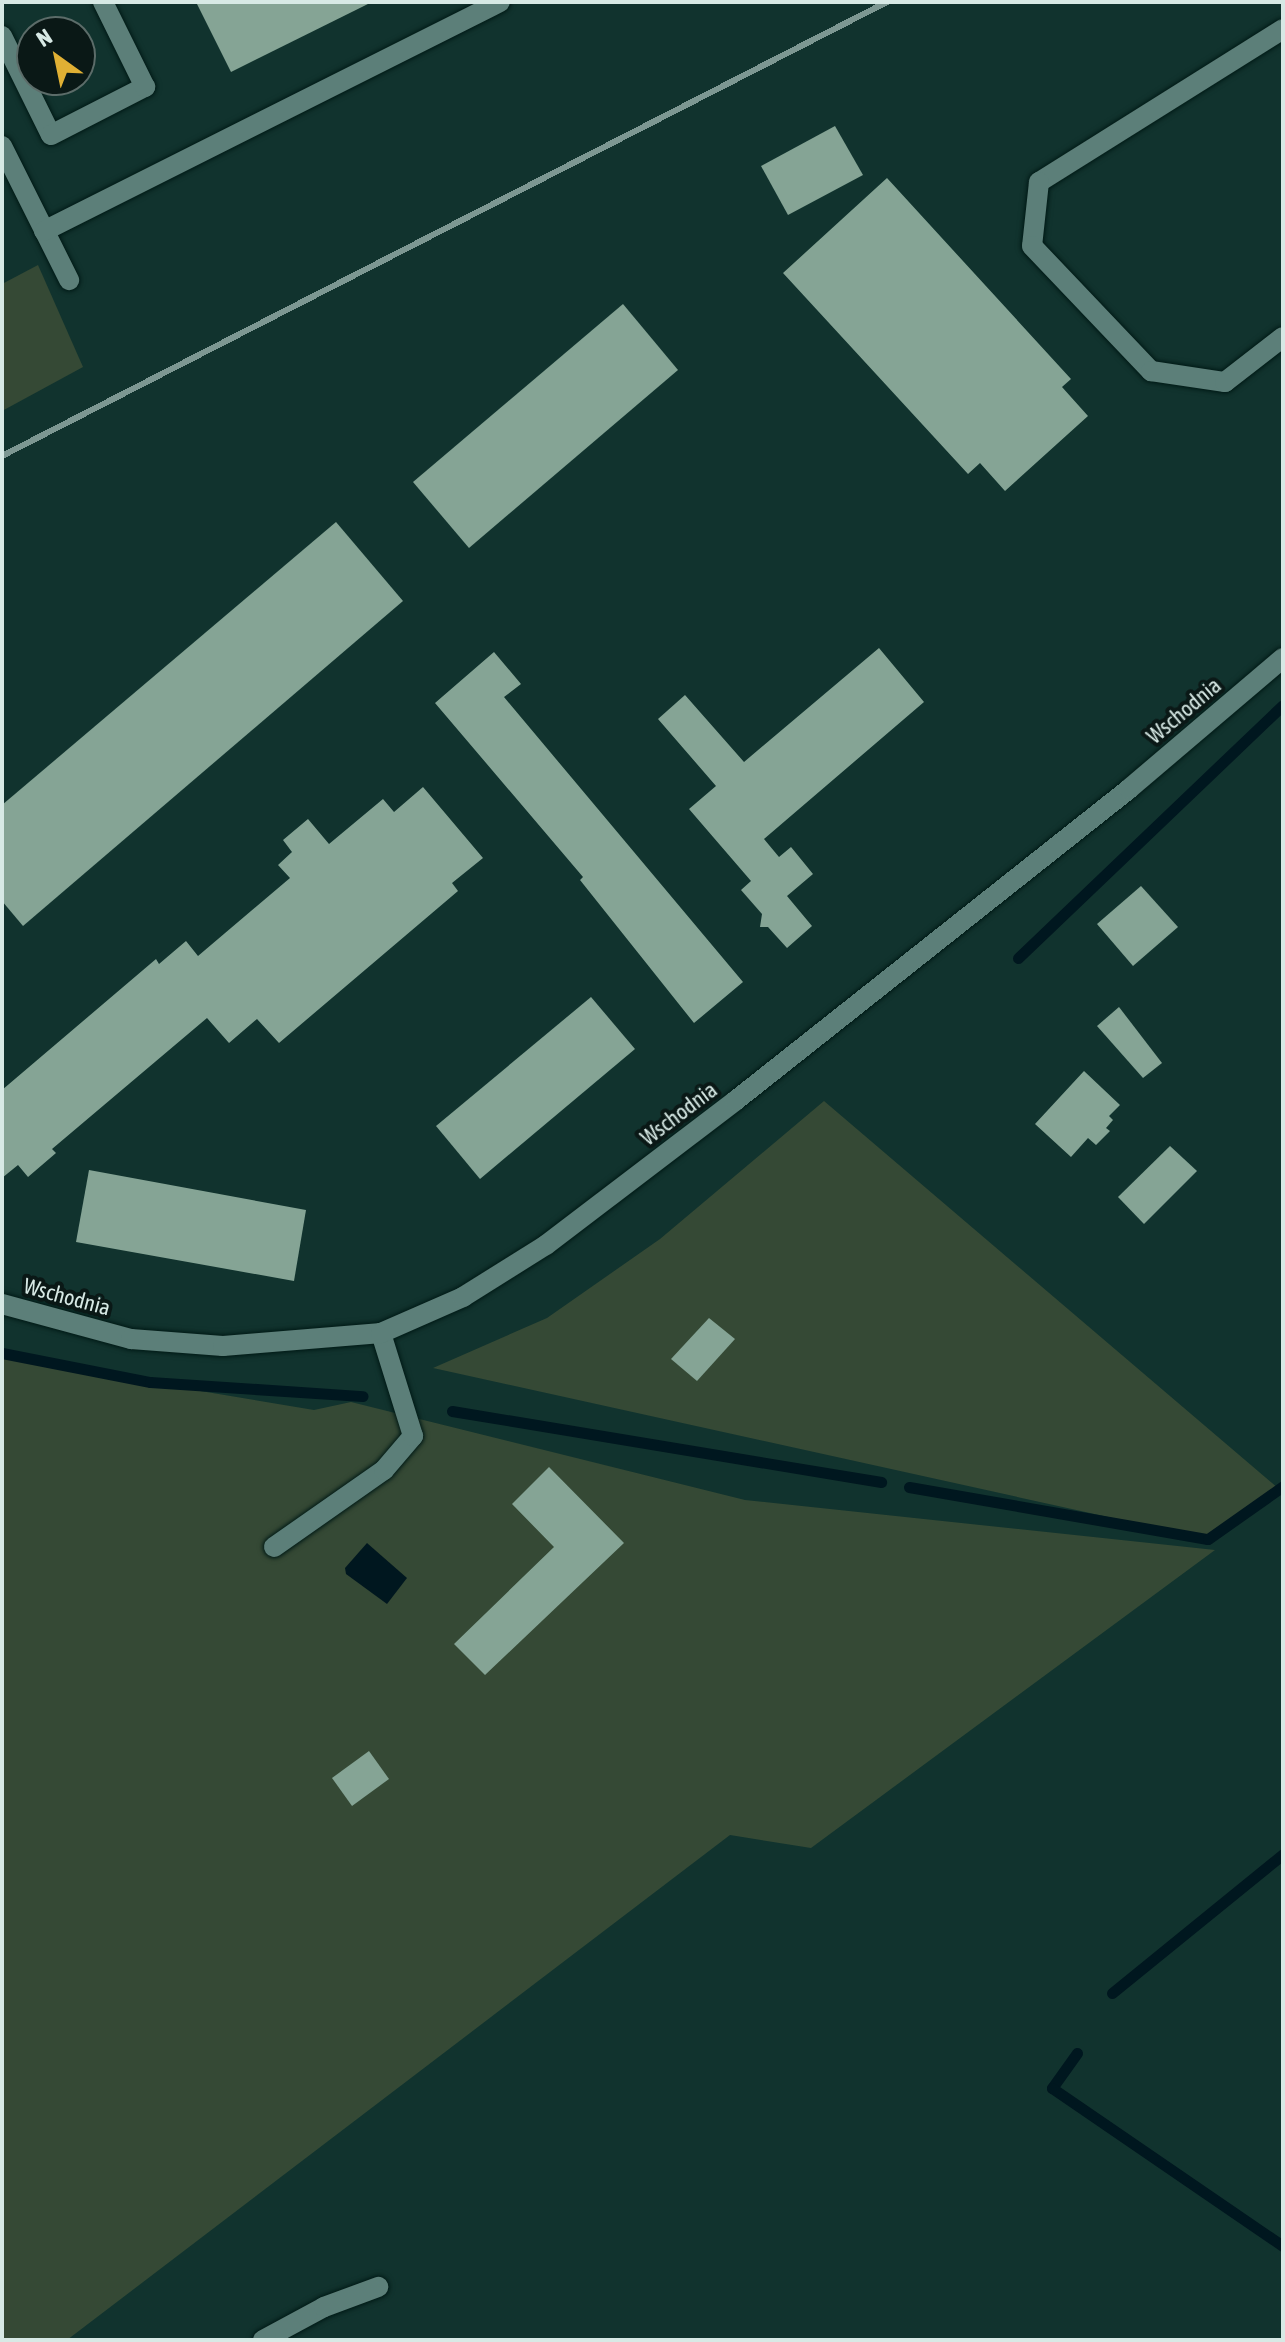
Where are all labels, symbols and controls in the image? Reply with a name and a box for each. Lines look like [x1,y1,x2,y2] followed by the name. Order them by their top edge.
[16,16,96,96] north arrow
[31,23,57,52] text: N
[1142,672,1226,750] street label: Wschodnia
[636,1077,722,1151] street label: Wschodnia
[21,1273,113,1321] street label: Wschodnia

